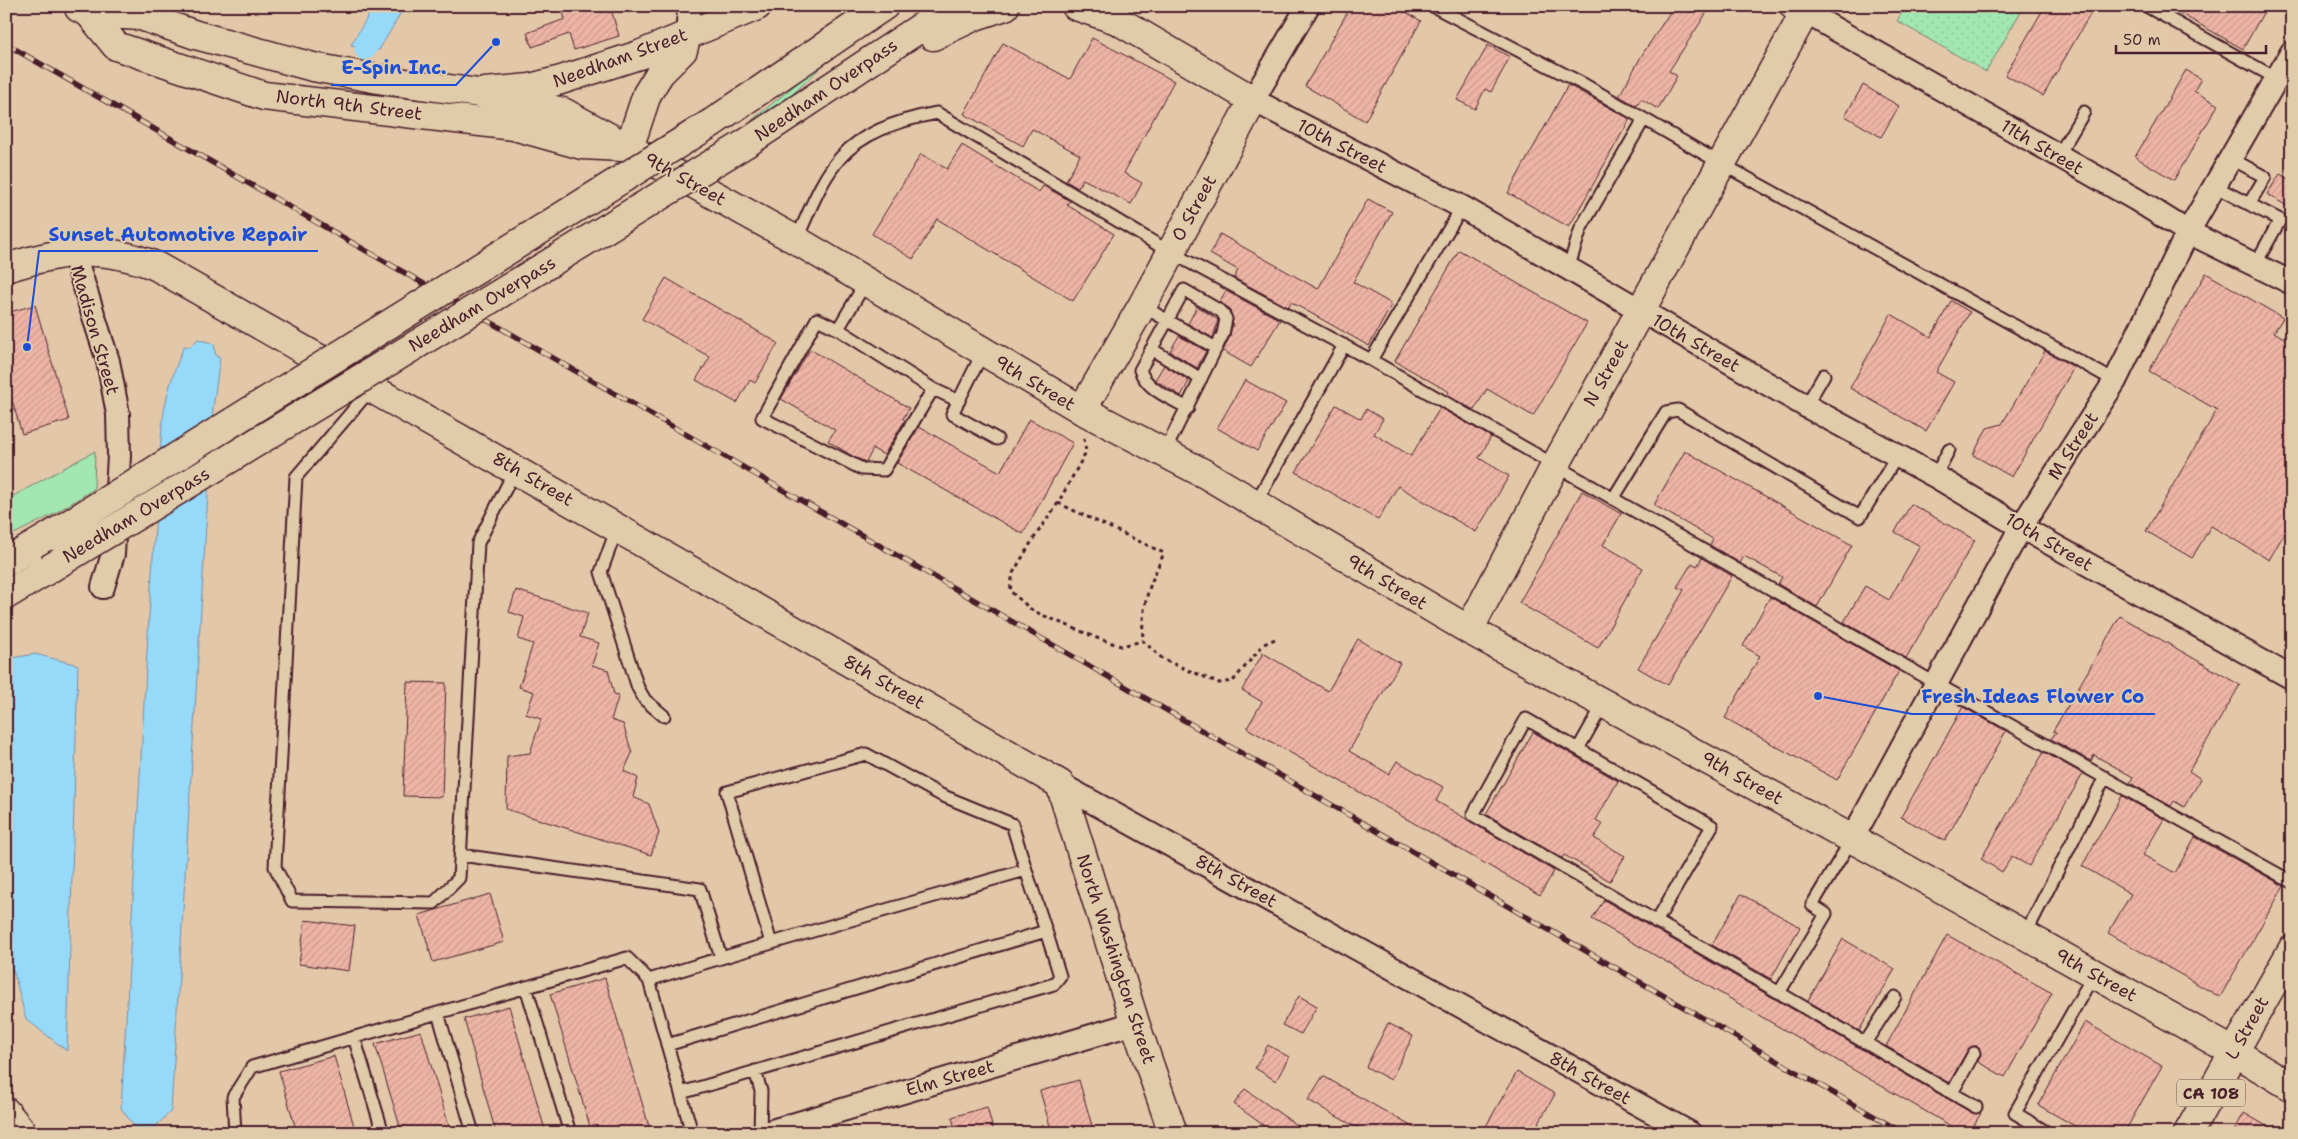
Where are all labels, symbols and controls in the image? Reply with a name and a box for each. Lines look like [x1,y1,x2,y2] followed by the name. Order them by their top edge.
[549,22,691,94] street label: Needham Street
[2116,22,2266,54] scale bar
[2123,30,2161,50] text: 50 m
[750,33,902,147] street label: Needham Overpass
[331,51,456,85] callout: E-Spin Inc.
[341,55,447,80] text: E-Spin Inc.
[274,84,424,126] street label: North 9th Street
[1293,113,1391,179] street label: 10th Street
[1996,114,2088,180] street label: 11th Street
[640,147,730,211] street label: 9th Street
[1166,171,1222,245] street label: O Street
[39,217,318,251] callout: Sunset Automotive Repair
[49,222,307,247] text: Sunset Automotive Repair
[404,250,560,358] street label: Needham Overpass
[65,262,125,398] street label: Madison Street
[1648,308,1744,378] street label: 10th Street
[1578,335,1634,411] street label: N Street
[990,349,1080,417] street label: 9th Street
[2042,407,2104,485] street label: M Street
[488,446,578,512] street label: 8th Street
[58,461,214,569] street label: Needham Overpass
[2001,507,2097,577] street label: 10th Street
[1342,548,1432,616] street label: 9th Street
[839,649,929,715] street label: 8th Street
[1912,680,2155,714] callout: Fresh Ideas Flower Co
[1922,684,2144,709] text: Fresh Ideas Flower Co
[1697,746,1787,810] street label: 9th Street
[1191,849,1281,913] street label: 8th Street
[1071,851,1161,1067] street label: North Washington Street
[2051,943,2141,1007] street label: 9th Street
[2220,992,2274,1064] street label: L Street
[1545,1046,1635,1110] street label: 8th Street
[903,1054,997,1102] street label: Elm Street
[2177,1080,2245,1106] road number: CA 108

